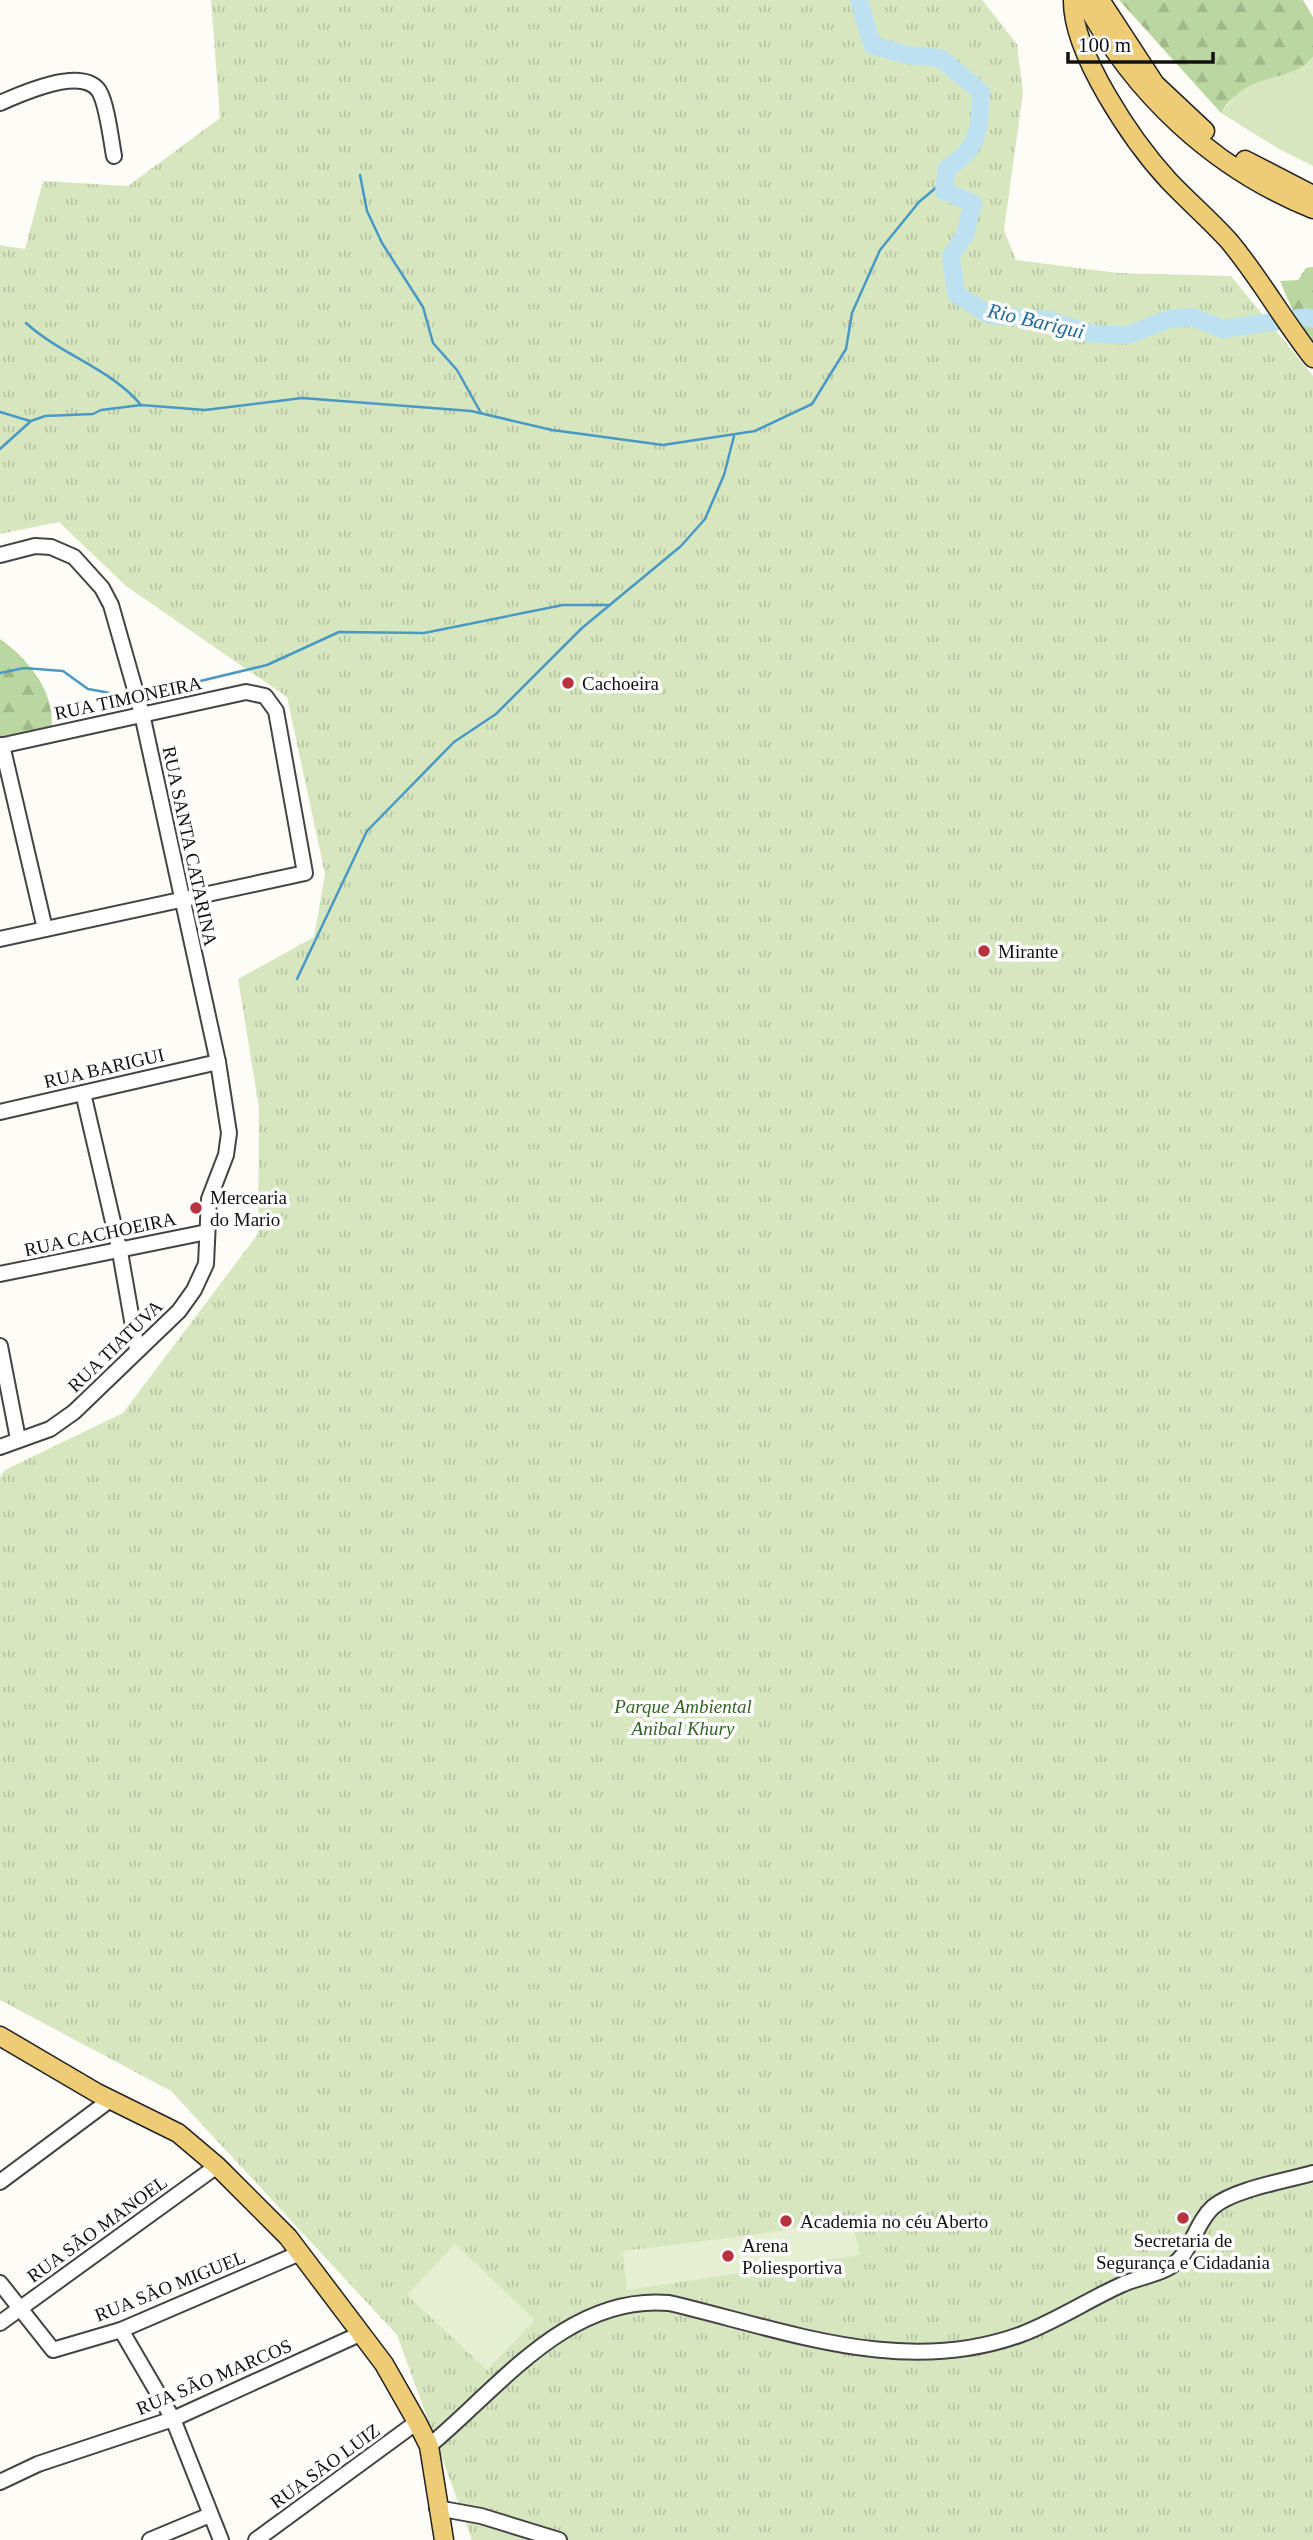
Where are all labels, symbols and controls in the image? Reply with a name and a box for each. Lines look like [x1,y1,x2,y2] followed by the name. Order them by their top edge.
[1068,21,1213,65] scale bar
[1078,33,1131,57] text: 100 m
[984,298,1087,344] water label: Rio Barigui
[52,672,204,724] street label: RUA TIMONEIRA
[582,673,660,694] place label: Cachoeira
[560,675,576,691] marker: Cachoeira
[159,744,222,948] street label: RUA SANTA CATARINA
[998,941,1058,962] place label: Mirante
[976,943,992,959] marker: Mirante
[42,1044,166,1092] street label: RUA BARIGUI
[210,1187,288,1230] place label: Mercearia do Mario
[188,1200,204,1216] marker: Mercearia do Mario
[22,1208,178,1260] street label: RUA CACHOEIRA
[63,1295,167,1396] street label: RUA TIATUVA
[613,1696,752,1739] park label: Parque Ambiental Anibal Khury
[23,2171,171,2287] street label: RUA SÃO MANOEL
[1175,2210,1191,2226] marker: Secretaria de Segurança e Cidadania
[800,2211,988,2232] place label: Academia no céu Aberto
[778,2213,794,2229] marker: Academia no céu Aberto
[1096,2230,1271,2273] place label: Secretaria de Segurança e Cidadania
[742,2235,843,2278] place label: Arena Poliesportiva
[92,2246,248,2326] street label: RUA SÃO MIGUEL
[720,2248,736,2264] marker: Arena Poliesportiva
[133,2335,295,2419] street label: RUA SÃO MARCOS
[266,2419,384,2513] street label: RUA SÃO LUIZ

